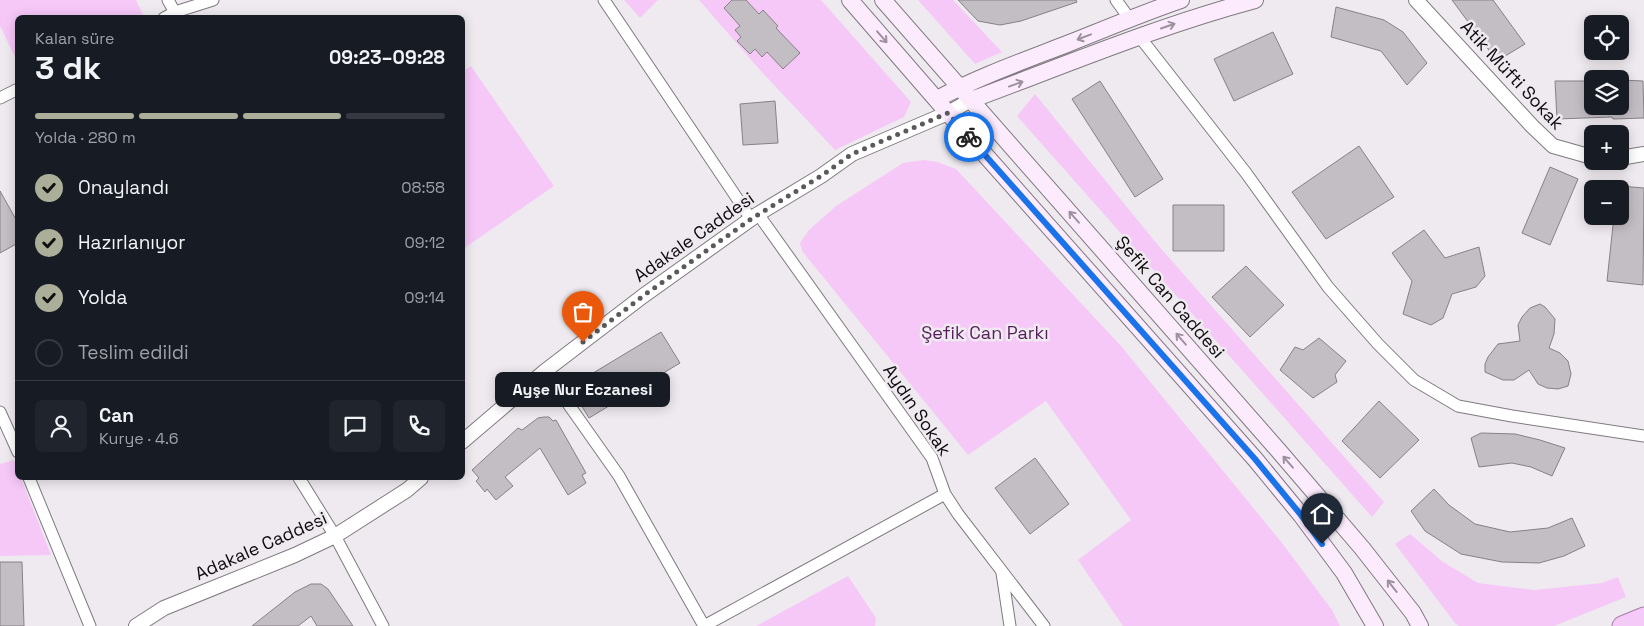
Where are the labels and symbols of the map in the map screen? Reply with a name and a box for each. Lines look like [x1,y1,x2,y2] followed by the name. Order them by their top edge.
[1456,15,1569,134] street label: Atik Müfti Sokak
[1160,21,1176,31] one-way arrow
[876,30,888,43] one-way arrow
[1077,33,1092,42] one-way arrow
[1008,79,1024,88] one-way arrow
[944,112,994,162] courier
[629,186,759,287] street label: Adakale Caddesi
[1068,211,1079,224] one-way arrow
[1111,231,1230,363] street label: Şefik Can Caddesi
[562,291,604,342] pin
[921,321,1049,344] park label: Şefik Can Parkı
[1175,333,1187,346] one-way arrow
[878,359,957,460] street label: Aydın Sokak
[496,372,670,407] callout: Ayşe Nur Eczanesi
[1283,455,1294,468] one-way arrow
[1301,493,1343,544] pin
[191,506,330,585] street label: Adakale Caddesi
[1387,580,1398,593] one-way arrow

